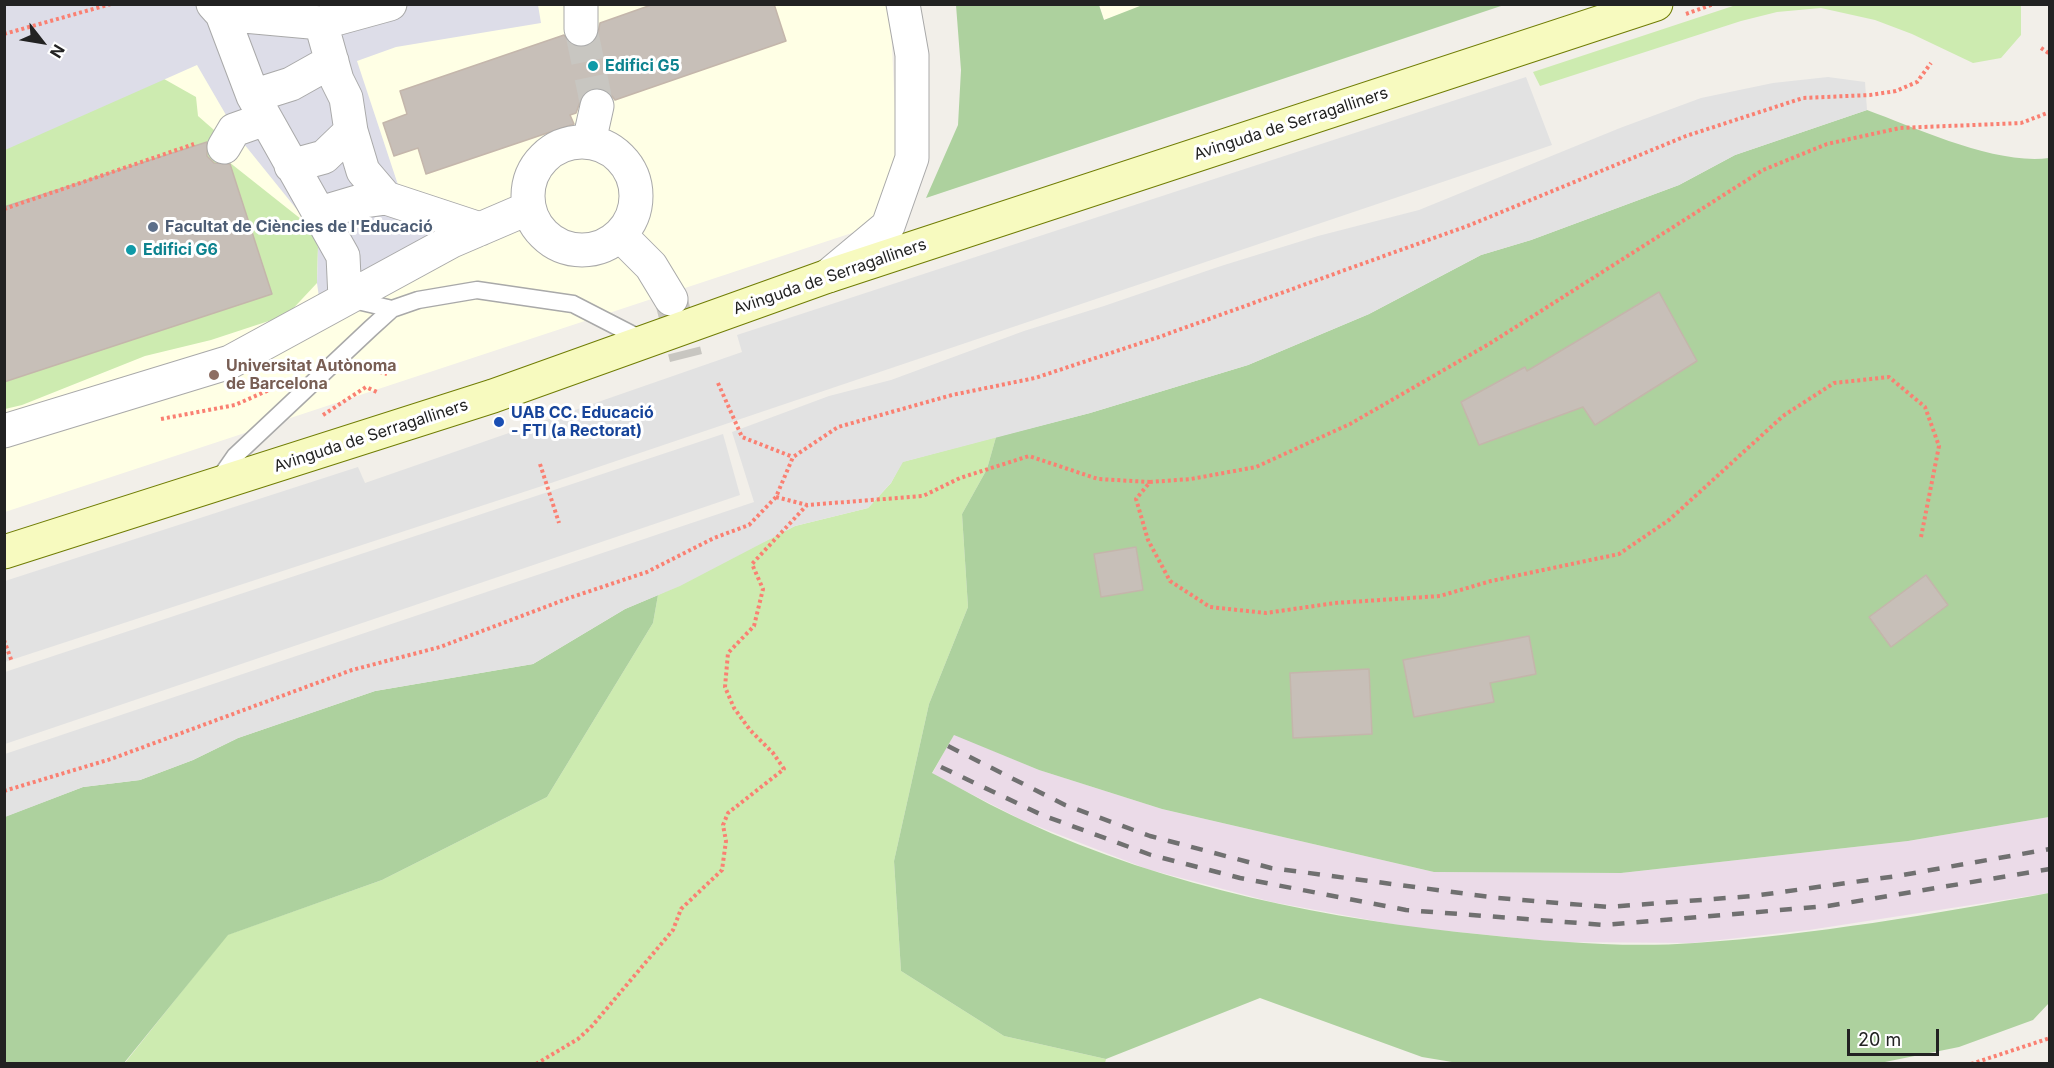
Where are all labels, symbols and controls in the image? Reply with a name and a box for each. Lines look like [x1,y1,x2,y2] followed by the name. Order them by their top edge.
[12,12,72,72] north arrow
[46,41,69,62] text: N
[605,56,680,76] place label: Edifici G5
[586,59,600,73] marker: Edifici G5
[1192,84,1390,164] street label: Avinguda de Serragalliners
[165,217,433,237] place label: Facultat de Ciències de l'Educació
[146,220,160,234] marker: Facultat de Ciències de l'Educació
[731,235,929,319] street label: Avinguda de Serragalliners
[143,240,218,260] place label: Edifici G6
[124,243,138,257] marker: Edifici G6
[226,356,397,394] place label: Universitat Autònoma de Barcelona
[207,368,221,382] marker: Universitat Autònoma de Barcelona
[272,396,470,476] street label: Avinguda de Serragalliners
[511,403,654,441] place label: UAB CC. Educació - FTI (a Rectorat)
[492,415,506,429] marker: UAB CC. Educació - FTI (a Rectorat)
[1850,1017,1942,1055] scale bar
[1858,1029,1901,1050] text: 20 m

